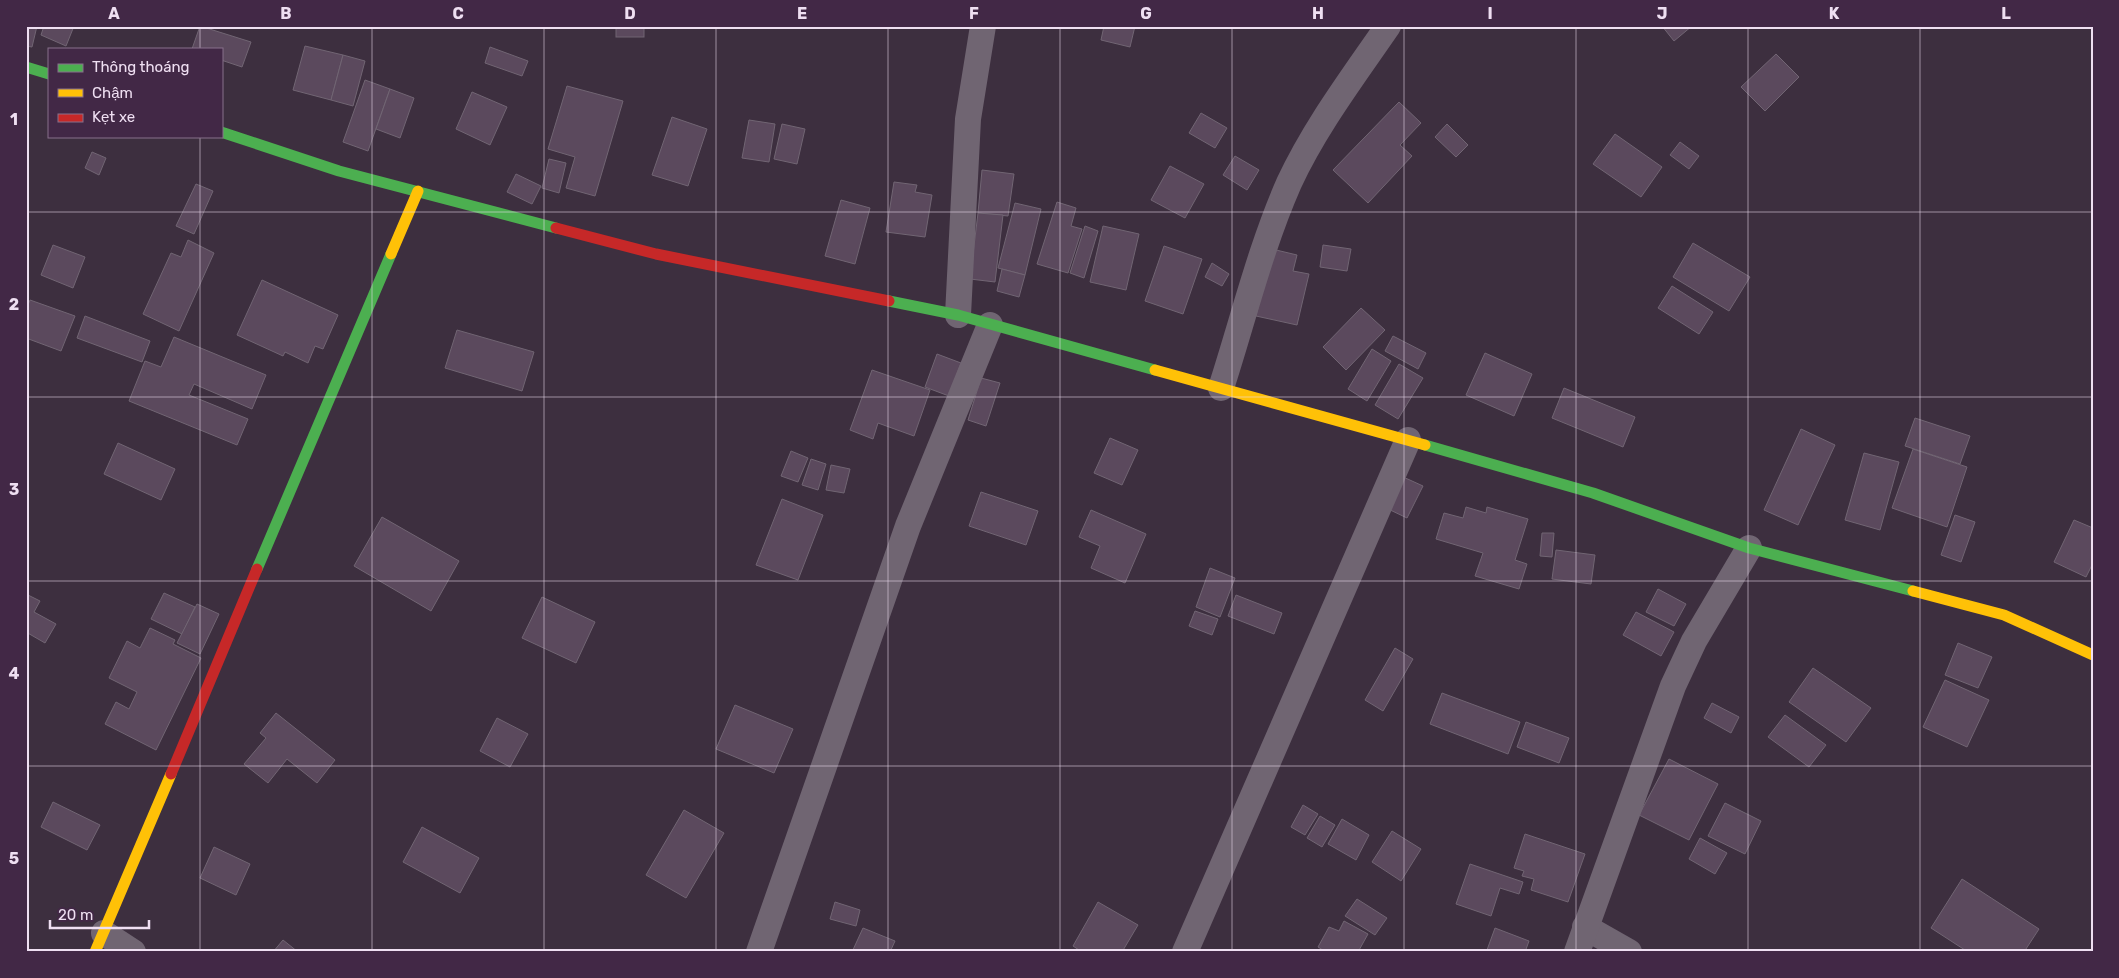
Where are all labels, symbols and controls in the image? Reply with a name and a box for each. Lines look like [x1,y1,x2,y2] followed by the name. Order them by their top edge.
[108,4,120,23] text: A
[280,4,292,23] text: B
[452,4,464,23] text: C
[624,4,636,23] text: D
[797,4,807,23] text: E
[969,4,979,23] text: F
[1140,4,1152,23] text: G
[1312,4,1324,23] text: H
[1487,4,1493,23] text: I
[1657,4,1667,23] text: J
[1829,4,1840,23] text: K
[2001,4,2011,23] text: L
[48,48,222,138] legend
[92,58,189,76] text: Thông thoáng
[92,84,133,102] text: Chậm
[92,108,135,126] text: Kẹt xe
[10,110,18,129] text: 1
[9,295,19,314] text: 2
[9,480,19,499] text: 3
[9,664,20,683] text: 4
[9,849,19,868] text: 5
[50,898,149,930] scale bar
[58,906,93,924] text: 20 m

